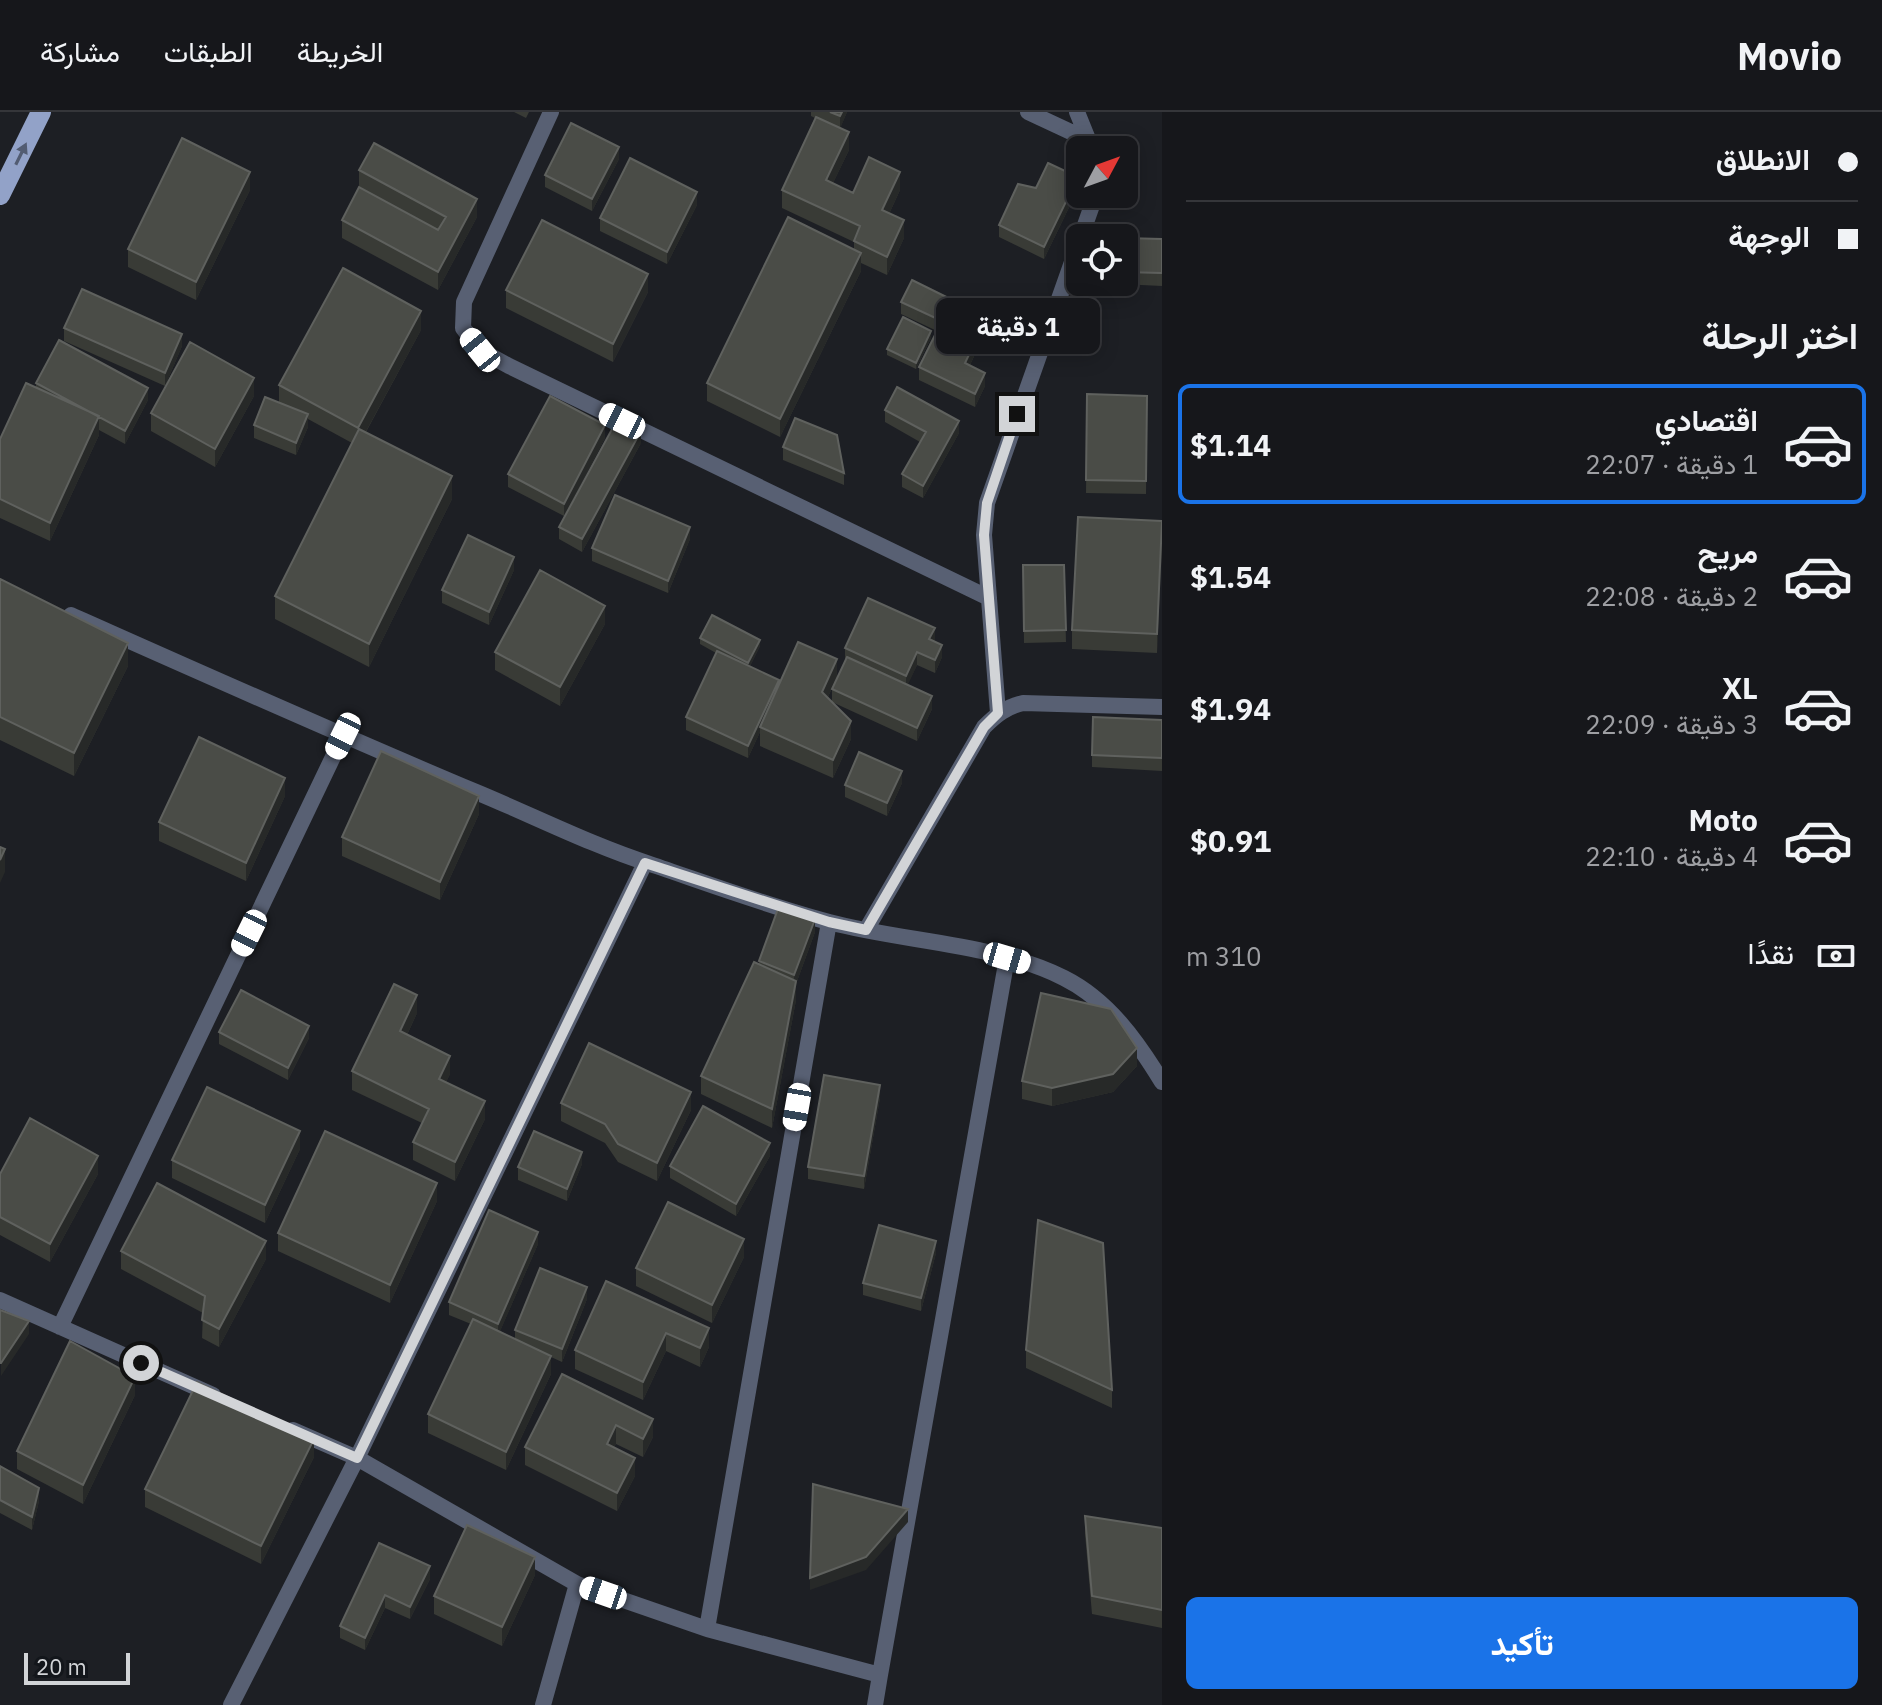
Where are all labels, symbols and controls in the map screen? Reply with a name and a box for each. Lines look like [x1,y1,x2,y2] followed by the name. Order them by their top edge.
[1737,31,1842,80] text: Movio
[40,33,120,70] text: مشاركة
[164,33,253,70] text: الطبقات
[297,33,383,70] text: الخريطة
[1066,136,1138,208] north arrow
[1066,136,1138,296] map controls
[1716,139,1810,178] text: الانطلاق
[14,142,27,165] one-way arrow
[1728,216,1810,255] text: الوجهة
[1066,224,1138,296] button: locate
[935,298,1099,354] callout: 1 دقيقة
[976,309,1060,343] text: 1 دقيقة
[1702,312,1858,359] text: اختر الرحلة
[456,324,504,376] car
[999,396,1035,432] route end
[595,400,649,442] car
[1655,400,1758,439] text: اقتصادي
[1782,408,1854,480] icon: car
[1190,425,1271,464] text: $1.14
[1585,447,1758,481] text: 1 دقيقة · 22:07
[1698,532,1758,571] text: مريح
[1782,540,1854,612] icon: car
[1190,557,1271,596] text: $1.54
[1585,579,1758,613] text: 2 دقيقة · 22:08
[1722,668,1758,707] text: XL
[1782,672,1854,744] icon: car
[1190,689,1271,728] text: $1.94
[1585,707,1758,741] text: 3 دقيقة · 22:09
[322,709,364,763] car
[1688,800,1758,839] text: Moto
[1782,804,1854,876] icon: car
[1190,821,1271,860] text: $0.91
[1585,839,1758,873] text: 4 دقيقة · 22:10
[228,906,270,960] car
[1748,933,1794,972] text: نقدًا
[1814,934,1858,978] icon: cash
[1186,939,1262,973] text: 310 m
[981,940,1033,976] car
[781,1081,813,1133] car
[123,1345,159,1381] route start
[576,1574,630,1612] car
[1186,1597,1858,1689] button: تأكيد
[24,1649,130,1685] scale bar
[36,1652,87,1681] text: 20 m

